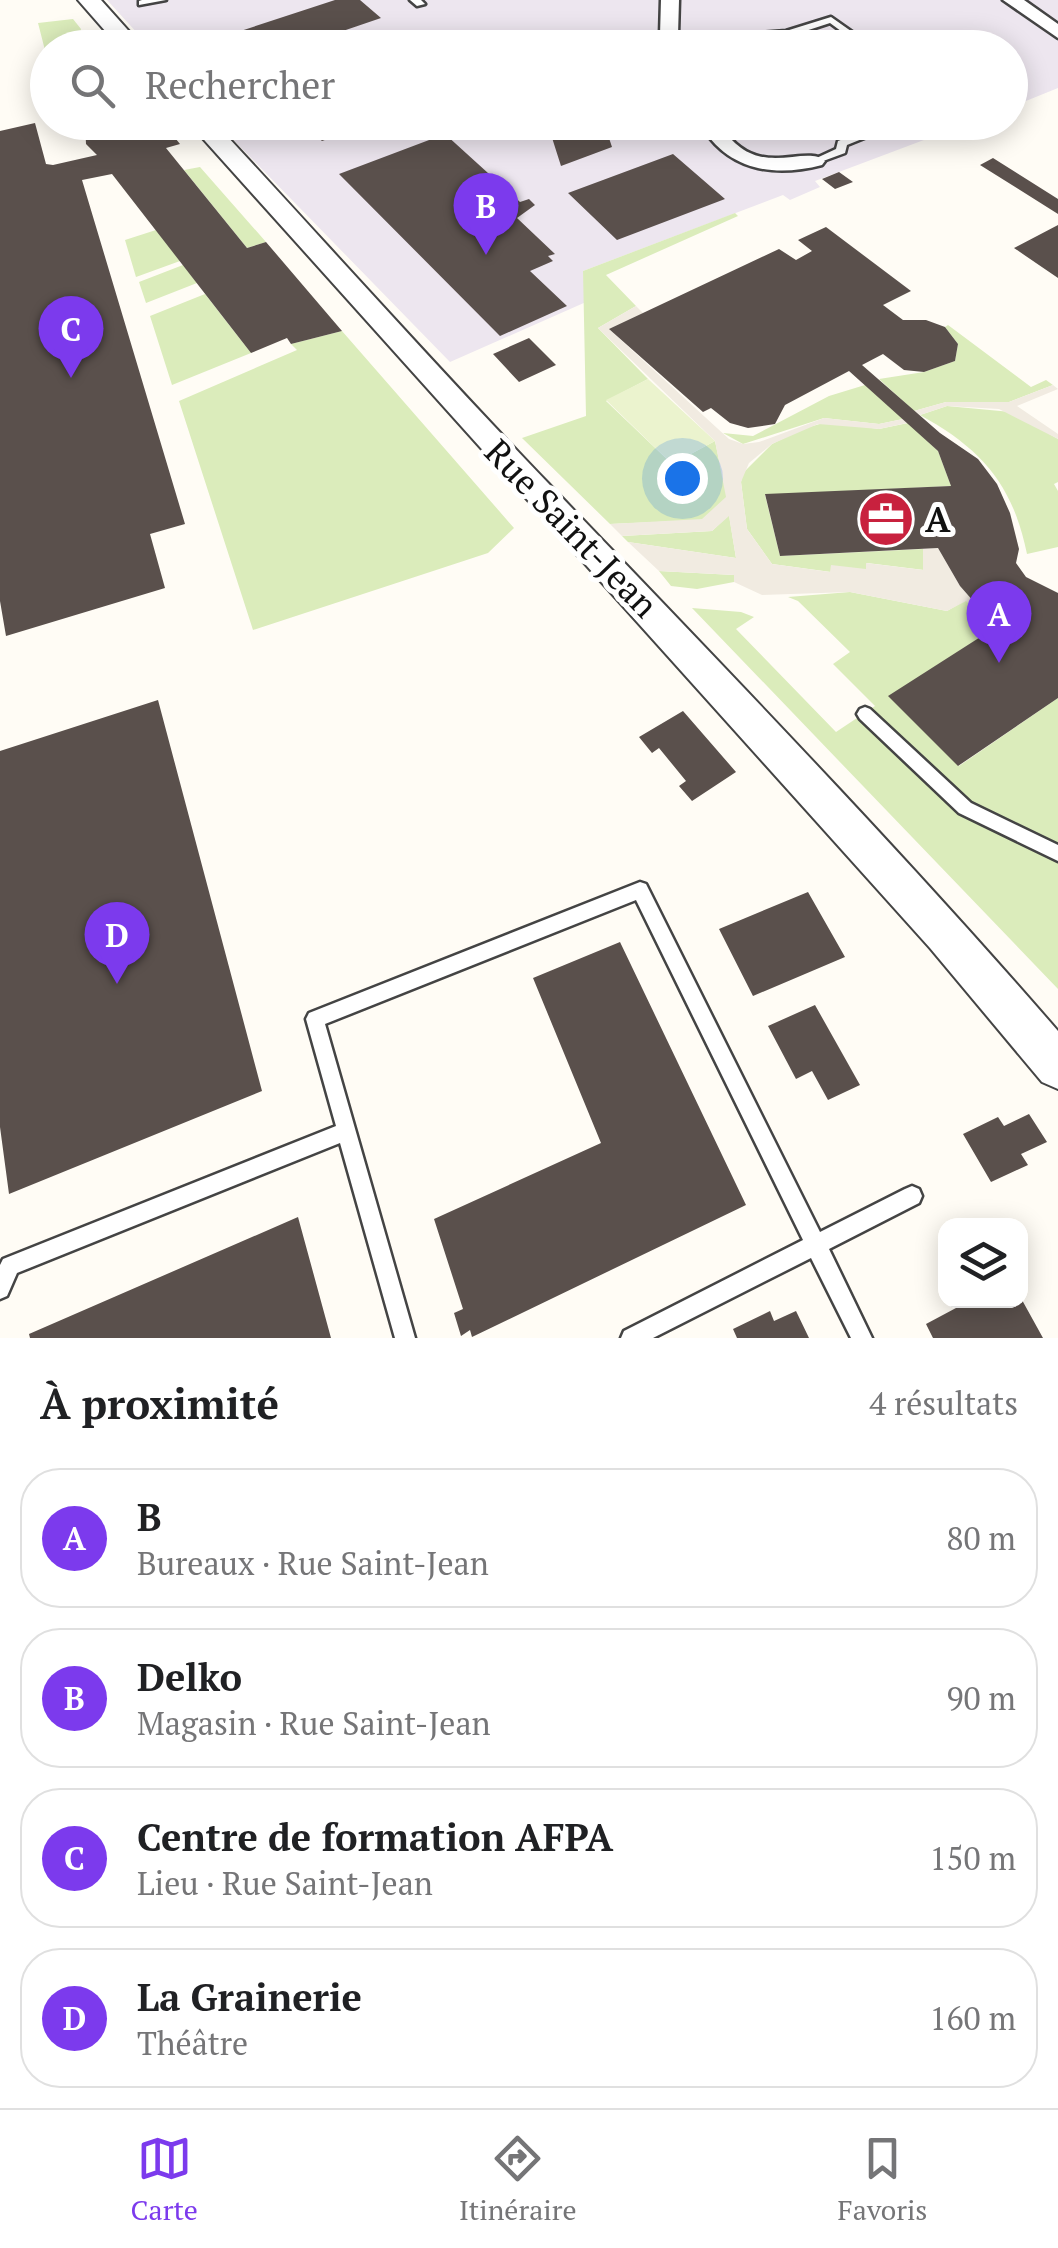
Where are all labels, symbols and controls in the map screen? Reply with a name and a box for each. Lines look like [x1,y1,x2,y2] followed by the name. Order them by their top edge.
[30,30,1028,140] search box
[65,58,120,113] icon: search
[145,60,335,110] text: Rechercher
[454,172,518,255] pin: B
[38,296,104,378] pin: C
[475,429,669,627] street label: Rue Saint-Jean
[657,453,708,504] your location
[856,489,916,549] office icon: A
[925,496,951,542] place label: A
[966,580,1032,663] pin: A
[84,902,150,984] pin: D
[938,1218,1028,1308] map controls
[938,1218,1028,1308] button: layers
[40,1375,279,1431] text: À proximité
[869,1382,1018,1424] text: 4 résultats
[137,1492,162,1542] text: B
[63,1517,86,1559] text: A
[946,1517,1016,1559] text: 80 m
[137,1542,489,1584] text: Bureaux · Rue Saint-Jean
[137,1652,242,1702] text: Delko
[64,1677,85,1719] text: B
[946,1677,1016,1719] text: 90 m
[137,1702,491,1744] text: Magasin · Rue Saint-Jean
[137,1812,613,1862] text: Centre de formation AFPA
[64,1837,85,1879] text: C
[929,1837,1016,1879] text: 150 m
[137,1862,433,1904] text: Lieu · Rue Saint-Jean
[137,1972,362,2022] text: La Grainerie
[63,1997,86,2039] text: D
[929,1997,1016,2039] text: 160 m
[137,2022,248,2064] text: Théâtre
[131,2131,198,2228] tab: Carte
[459,2131,577,2228] tab: Itinéraire
[838,2131,927,2228] tab: Favoris

